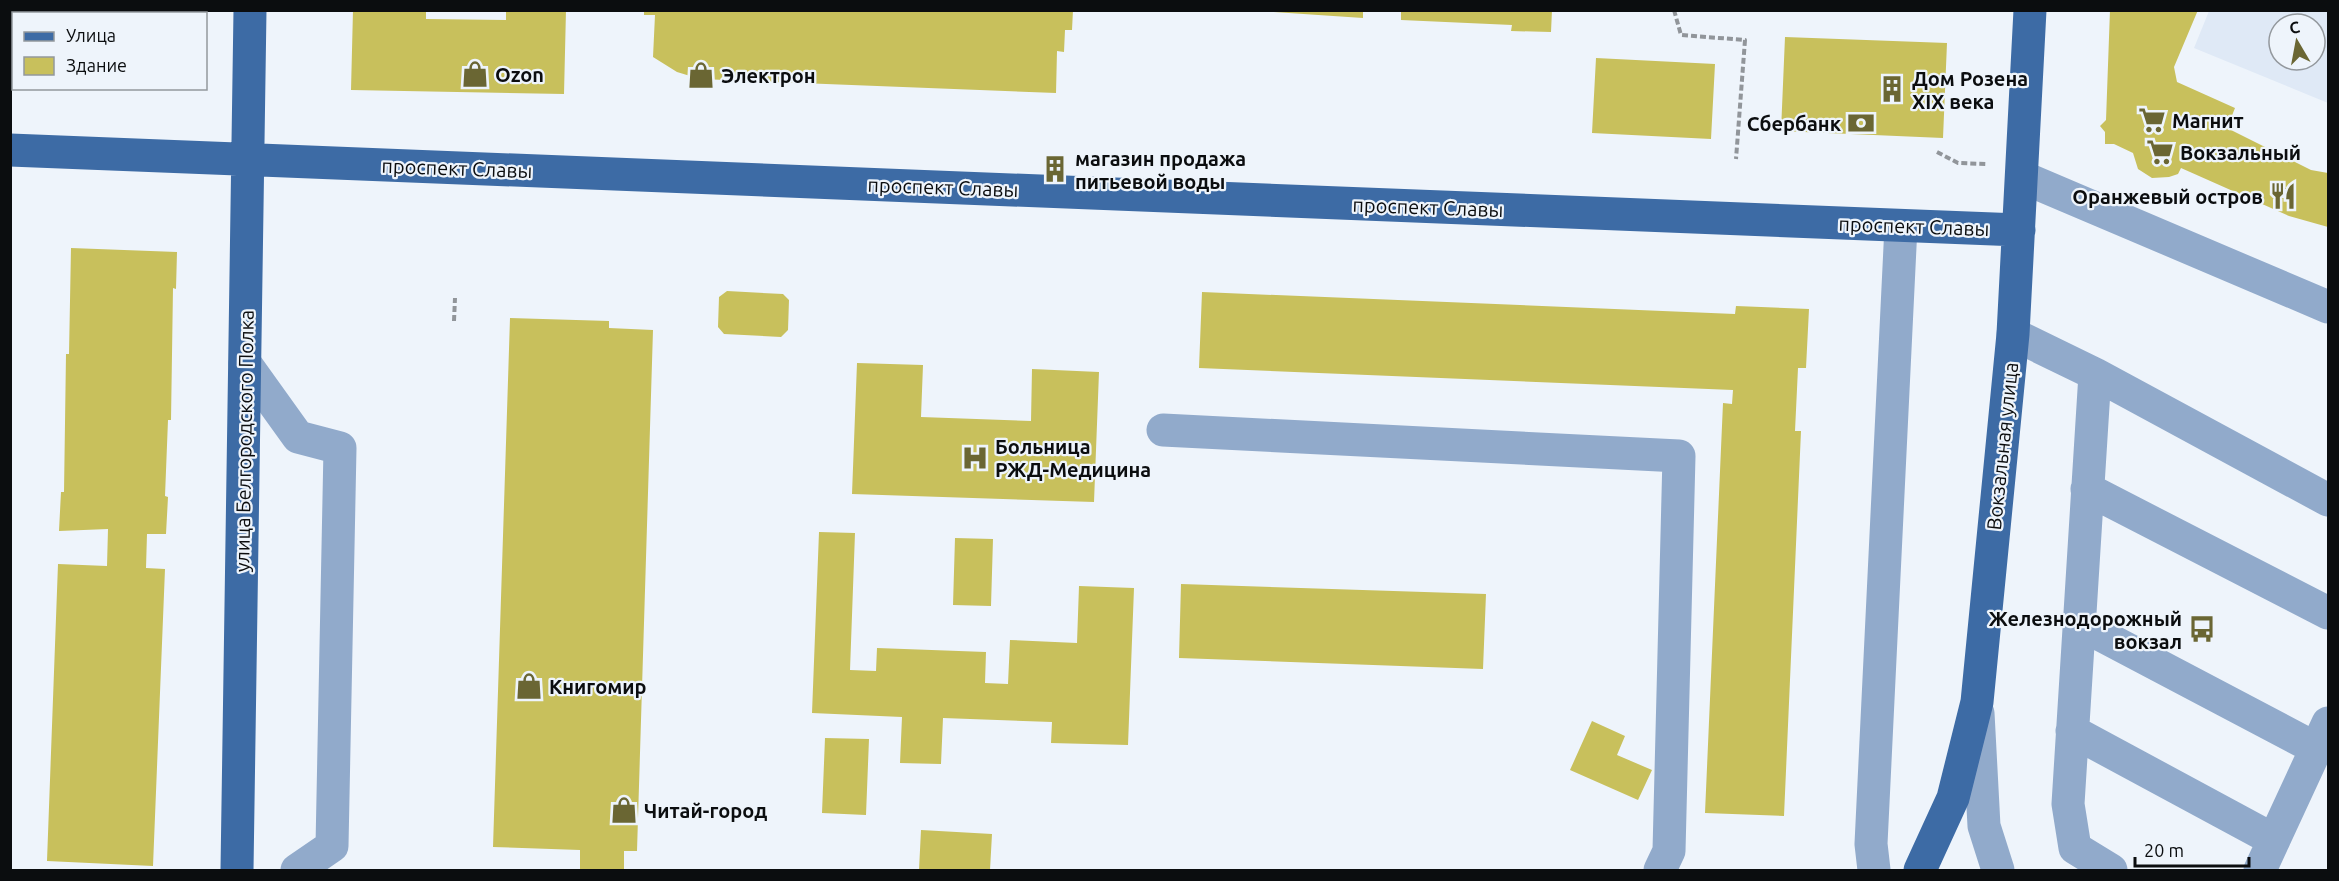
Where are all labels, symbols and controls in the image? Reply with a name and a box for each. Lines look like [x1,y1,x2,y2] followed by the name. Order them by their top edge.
[12,12,207,90] legend
[2267,12,2327,72] north arrow
[2288,17,2301,37] text: С
[66,25,116,45] text: Улица
[66,55,127,75] text: Здание
[460,59,490,89] shop icon: Ozon
[686,60,716,90] shop icon: Электрон
[495,63,544,86] place label: Ozon
[721,64,816,87] place label: Электрон
[1912,67,2028,113] place label: Дом Розена XIX века
[1877,74,1907,104] building icon: Дом Розена XIX века
[2137,105,2167,135] supermarket icon: Магнит
[1846,108,1876,138] bank icon: Сбербанк
[2172,109,2244,132] place label: Магнит
[1747,112,1842,135] place label: Сбербанк
[2145,137,2175,167] supermarket icon: Вокзальный
[2180,141,2301,164] place label: Вокзальный
[1075,147,1246,193] place label: магазин продажа питьевой воды
[381,154,533,182] street label: проспект Славы
[1040,154,1070,184] building icon: магазин продажа питьевой воды
[867,173,1019,201] street label: проспект Славы
[2268,181,2298,211] restaurant icon: Оранжевый остров
[2072,185,2263,208] place label: Оранжевый остров
[1352,193,1504,221] street label: проспект Славы
[1838,212,1990,240] street label: проспект Славы
[230,310,258,572] street label: улица Белгородского Полка
[1982,361,2022,531] street label: Вокзальная улица
[995,435,1151,481] place label: Больница РЖД-Медицина
[960,443,990,473] hospital icon: Больница РЖД-Медицина
[1989,607,2182,653] place label: Железнодорожный вокзал
[2187,614,2217,644] bus stop icon: Железнодорожный вокзал
[514,671,544,701] shop icon: Книгомир
[549,675,647,698] place label: Книгомир
[609,795,639,825] shop icon: Читай-город
[644,799,767,822] place label: Читай-город
[2135,830,2249,868] scale bar
[2144,840,2184,860] text: 20 m

